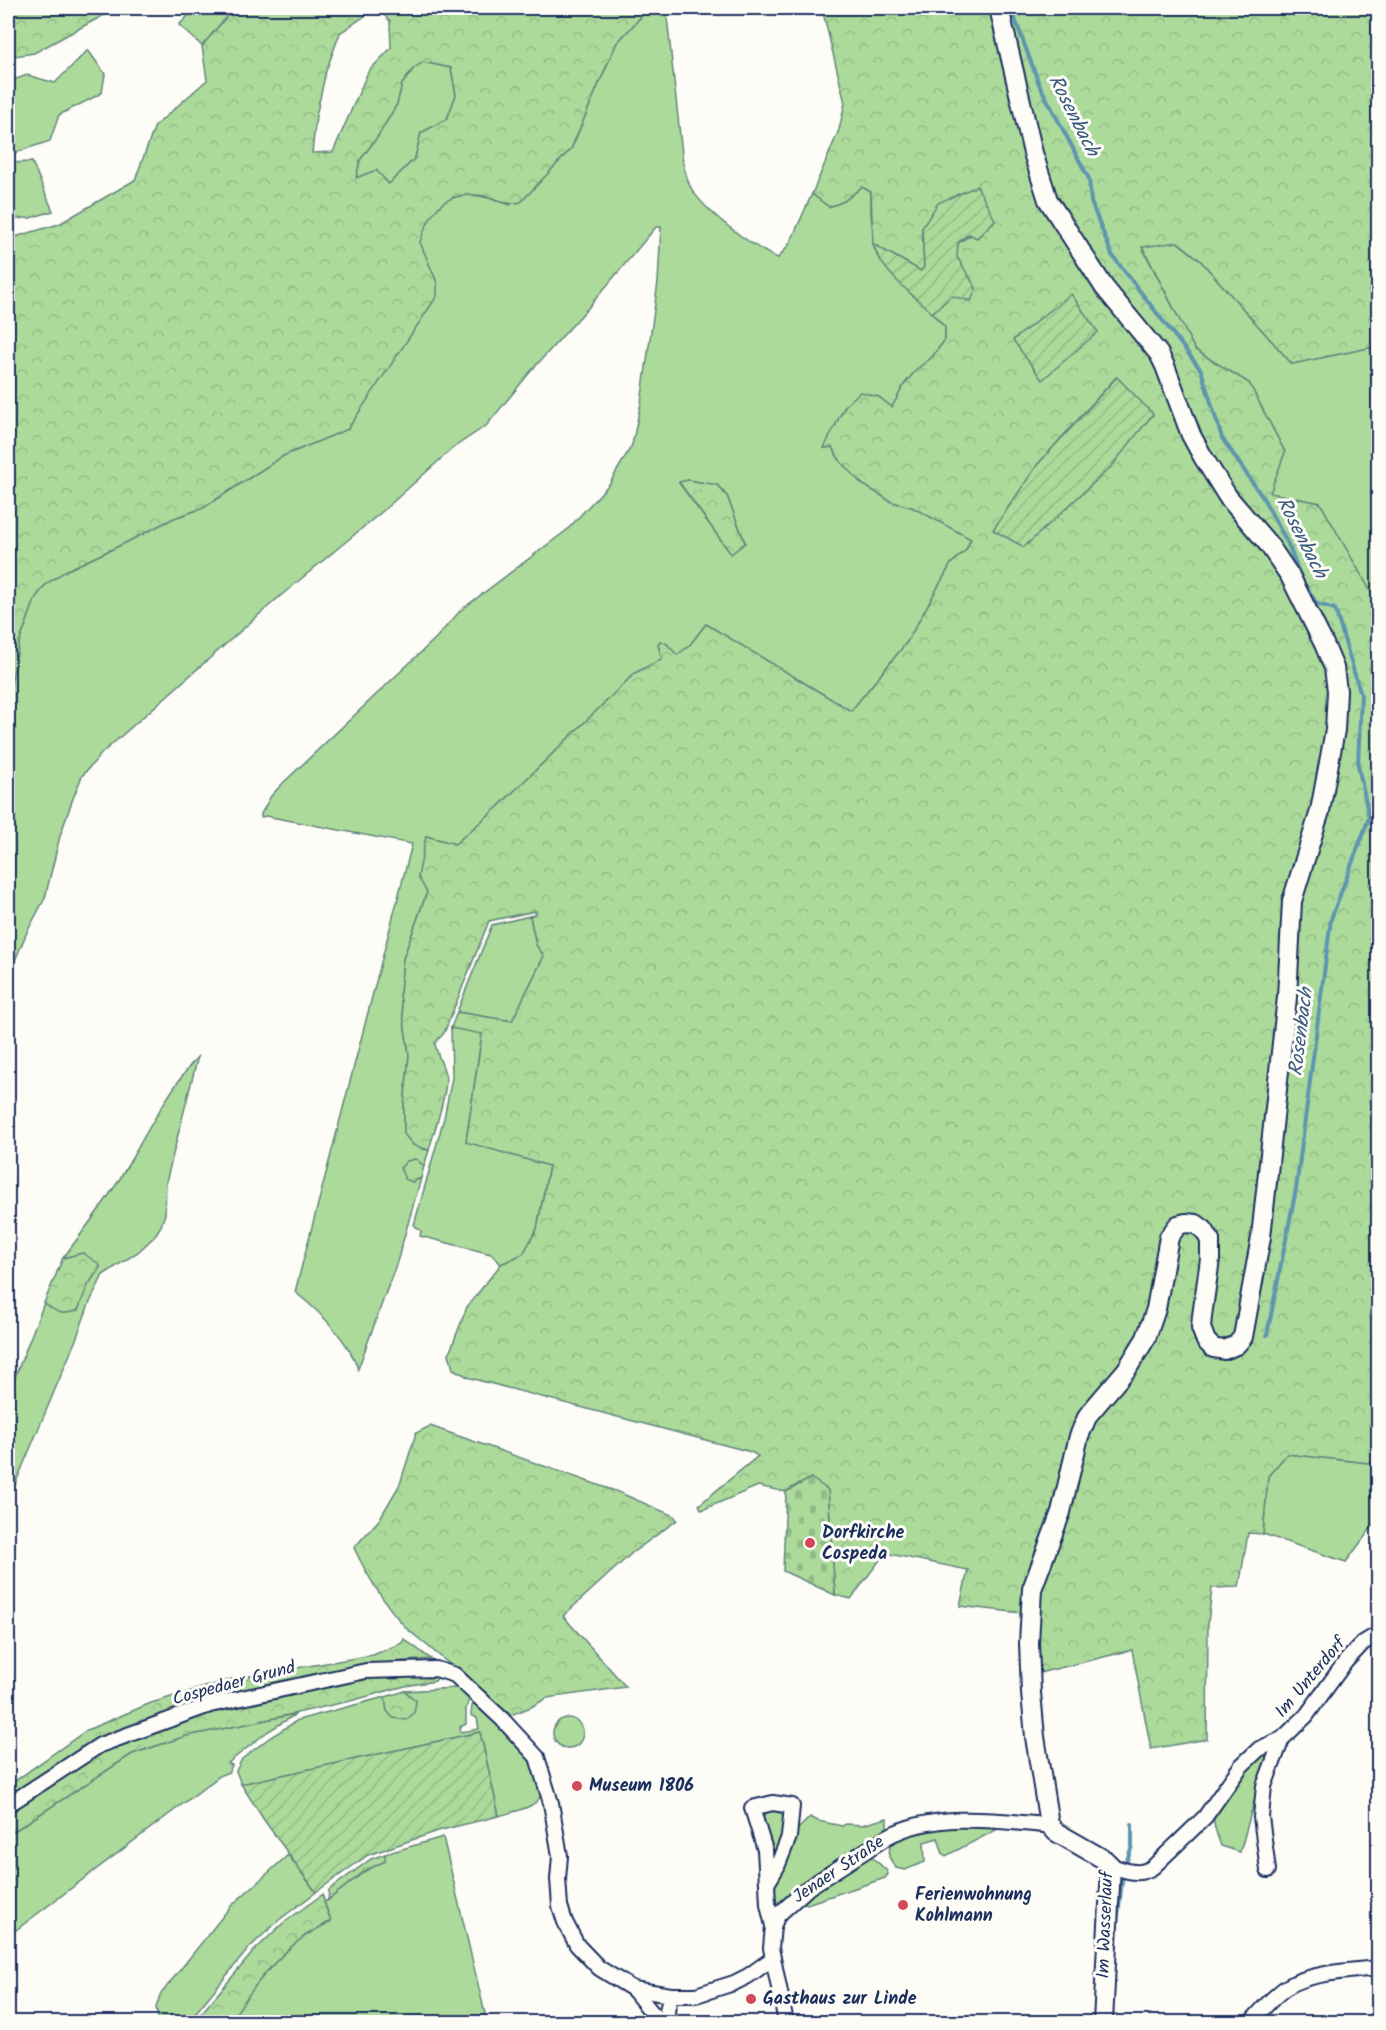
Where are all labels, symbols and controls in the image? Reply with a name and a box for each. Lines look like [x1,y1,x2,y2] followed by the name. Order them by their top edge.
[1039,69,1108,165] water label: Rosenbach
[1267,491,1336,587] water label: Rosenbach
[1281,984,1324,1078] water label: Rosenbach
[822,1519,905,1569] place label: Dorfkirche Cospeda
[803,1536,817,1550] marker: Dorfkirche Cospeda
[1268,1629,1355,1725] street label: Im Unterdorf
[169,1653,300,1714] street label: Cospedaer Grund
[589,1772,694,1801] place label: Museum 1806
[570,1779,584,1793] marker: Museum 1806
[787,1829,891,1911] street label: Jenaer Straße
[1090,1869,1122,1979] street label: Im Wasserlauf
[915,1881,1032,1931] place label: Ferienwohnung Kohlmann
[896,1898,910,1912] marker: Ferienwohnung Kohlmann
[763,1985,917,2014] place label: Gasthaus zur Linde
[744,1992,758,2006] marker: Gasthaus zur Linde

